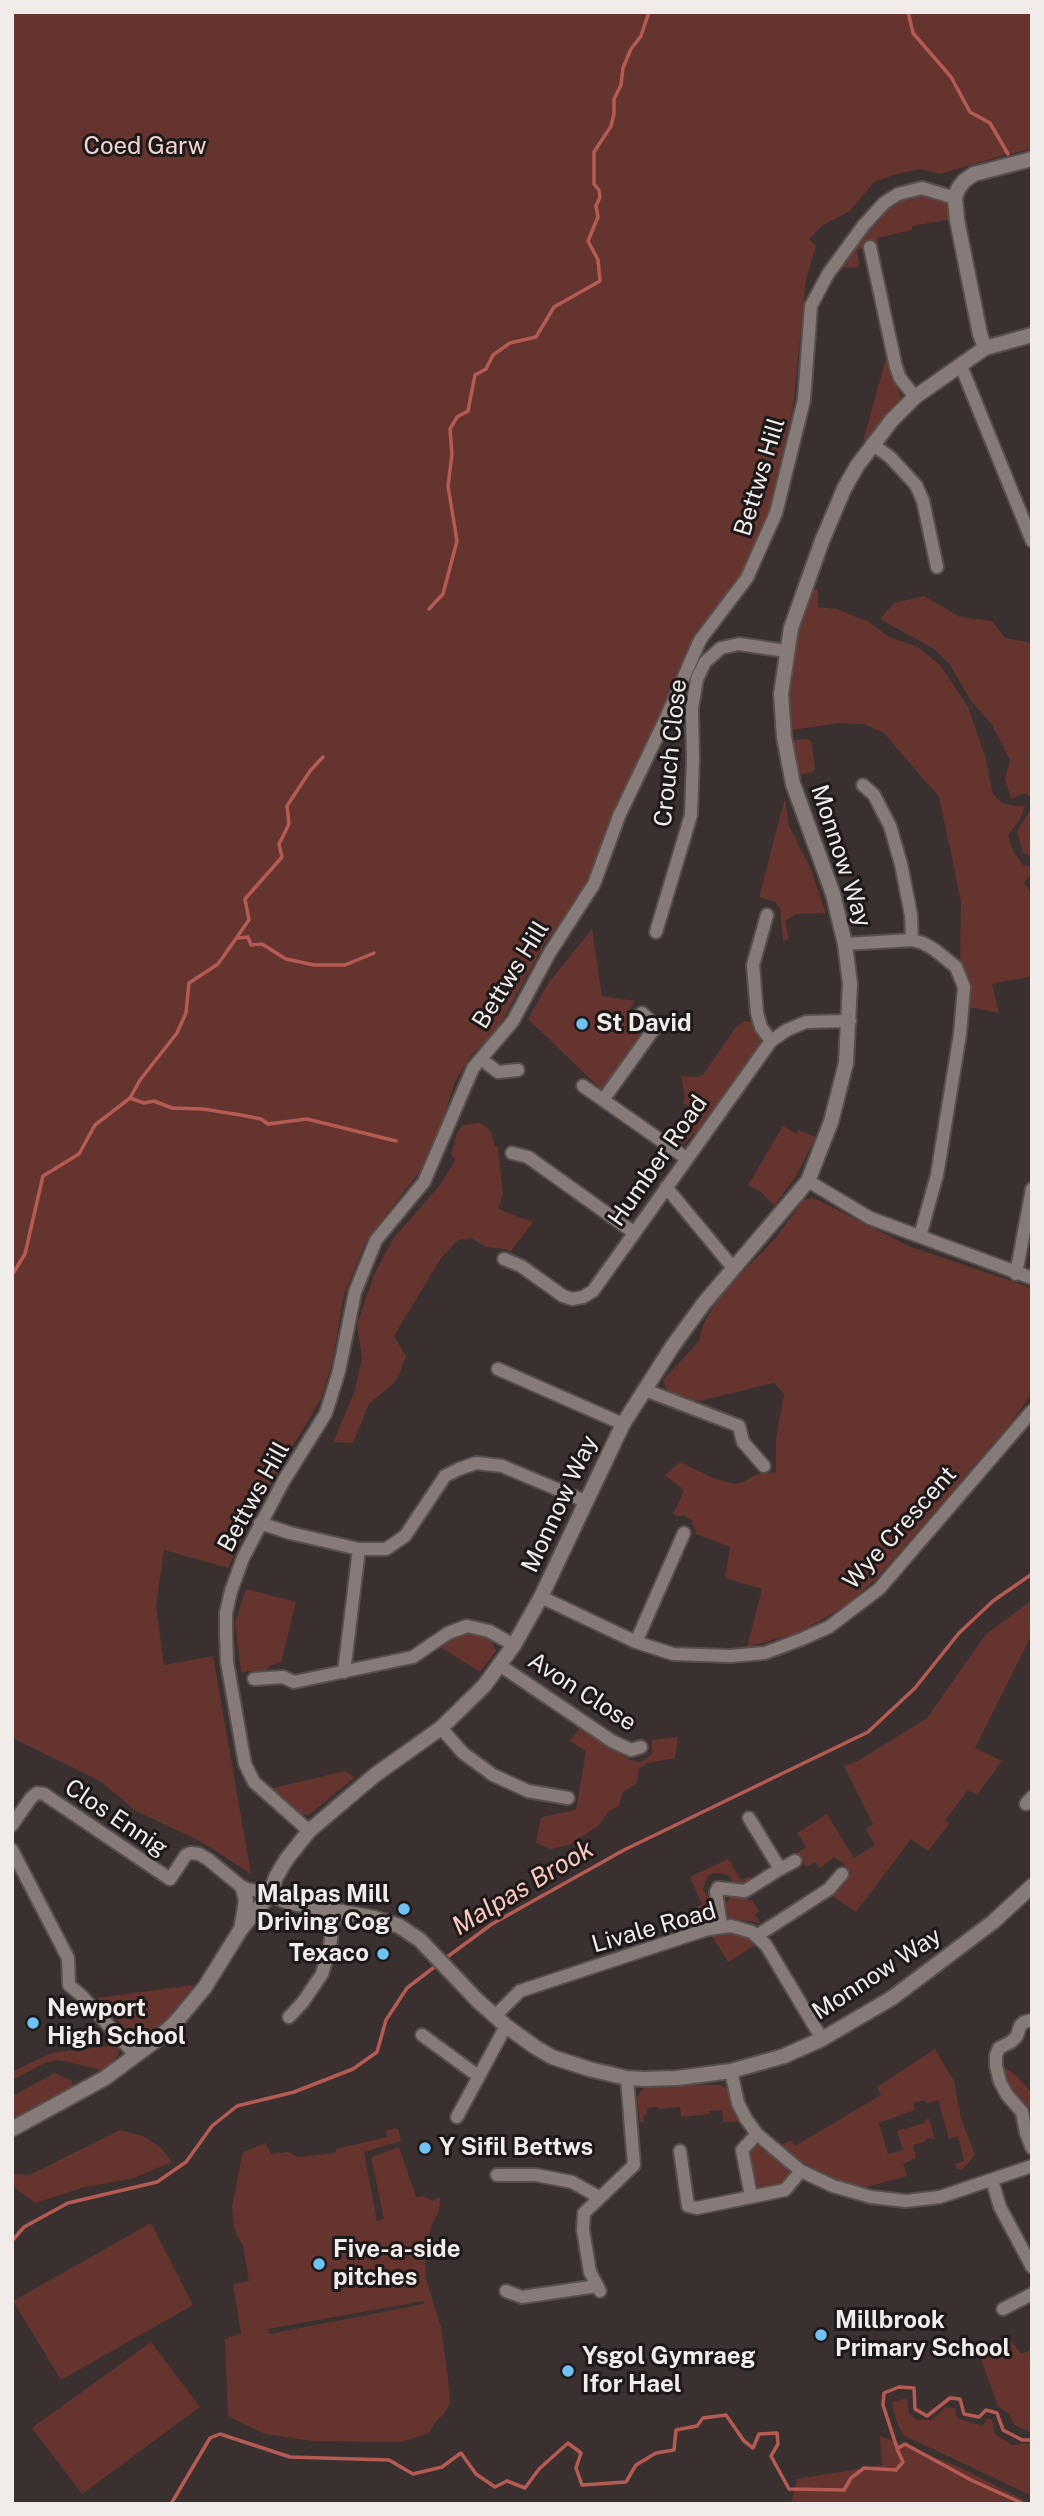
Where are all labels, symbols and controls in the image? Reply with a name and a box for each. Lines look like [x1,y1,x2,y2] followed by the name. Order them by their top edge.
[83,133,207,161] park label: Coed Garw
[728,415,792,539] street label: Bettws Hill
[649,678,693,828] street label: Crouch Close
[804,781,878,931] street label: Monnow Way
[467,916,555,1034] street label: Bettws Hill
[596,1010,692,1038] place label: St David
[574,1016,590,1032] marker: St David
[602,1090,714,1232] street label: Humber Road
[516,1431,604,1577] street label: Monnow Way
[212,1437,296,1557] street label: Bettws Hill
[837,1461,963,1595] street label: Wye Crescent
[523,1646,641,1738] street label: Avon Close
[59,1773,173,1863] street label: Clos Ennig
[447,1834,599,1942] water label: Malpas Brook
[257,1881,390,1937] place label: Malpas Mill Driving Cog
[589,1897,719,1959] street label: Livale Road
[396,1901,412,1917] marker: Malpas Mill Driving Cog
[807,1922,947,2026] street label: Monnow Way
[289,1940,369,1968] place label: Texaco
[375,1946,391,1962] marker: Texaco
[47,1995,186,2051] place label: Newport High School
[25,2015,41,2031] marker: Newport High School
[439,2134,593,2162] place label: Y Sifil Bettws
[417,2140,433,2156] marker: Y Sifil Bettws
[333,2236,460,2292] place label: Five-a-side pitches
[311,2256,327,2272] marker: Five-a-side pitches
[835,2307,1010,2363] place label: Millbrook Primary School
[813,2327,829,2343] marker: Millbrook Primary School
[582,2343,756,2399] place label: Ysgol Gymraeg Ifor Hael
[560,2363,576,2379] marker: Ysgol Gymraeg Ifor Hael

